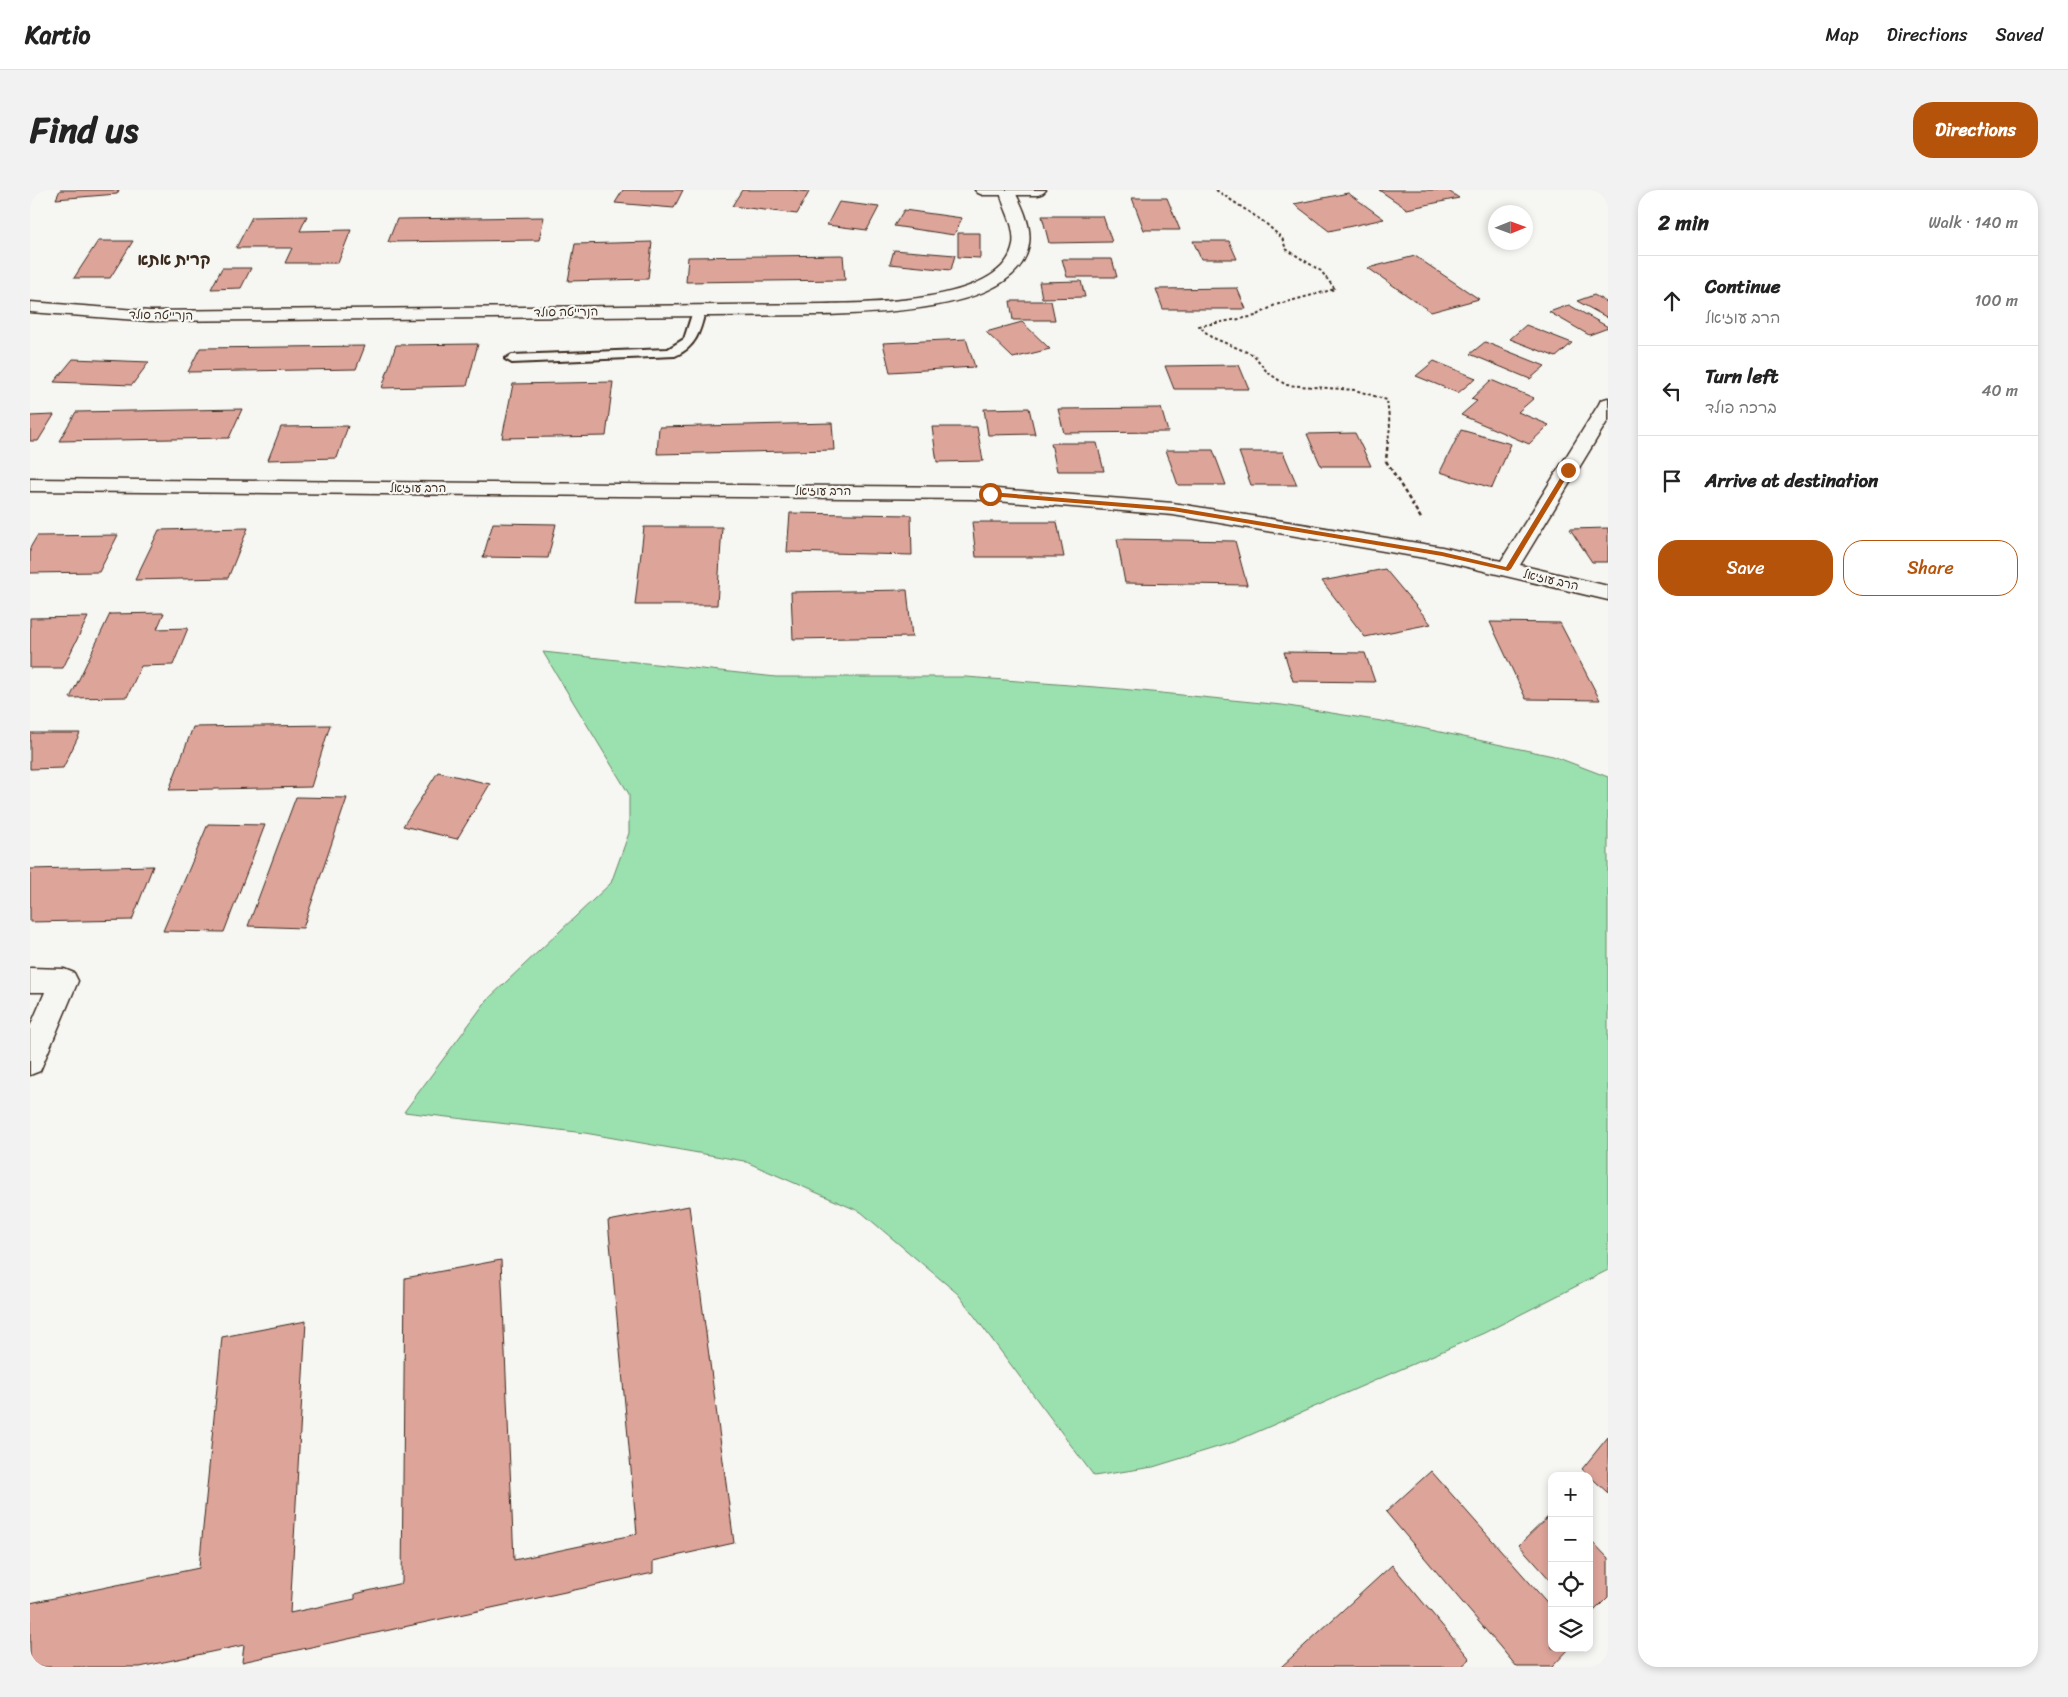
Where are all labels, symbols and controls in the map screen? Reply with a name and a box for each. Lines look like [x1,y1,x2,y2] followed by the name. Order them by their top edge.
[25,14,90,56] text: Kartio
[1826,19,1859,51] text: Map
[1887,19,1968,51] text: Directions
[1996,19,2043,51] text: Saved
[30,99,138,161] text: Find us
[1913,102,2038,158] button: Directions
[1658,204,1709,242] text: 2 min
[1488,205,1533,250] north arrow
[1929,208,2018,237] text: Walk · 140 m
[138,245,210,274] district label: קרית אתא
[1705,270,1781,303] text: Continue
[1974,286,2018,315] text: 100 m
[1658,287,1686,315] icon: ahead
[534,300,598,324] street label: הנרייטה סולד
[129,303,193,327] street label: הנרייטה סולד
[1705,303,1780,332] text: הרב עוזיאל
[1705,360,1778,393] text: Turn left
[1981,376,2018,405] text: 40 m
[1658,377,1686,405] icon: left
[1705,393,1777,422] text: ברכה פולד
[1557,459,1580,482] route end
[1705,464,1878,497] text: Arrive at destination
[1658,467,1686,495] icon: arrive
[390,477,446,499] street label: הרב עוזיאל
[795,480,851,502] street label: הרב עוזיאל
[979,483,1002,506] route start
[1658,540,1833,596] button: Save
[1843,540,2018,596] button: Share
[1521,563,1581,597] street label: הרב עוזיאל
[1548,1472,1593,1652] map controls
[1548,1472,1593,1517] button: +
[1548,1517,1593,1562] button: −
[1548,1562,1593,1607] button: locate
[1548,1607,1593,1652] button: layers

